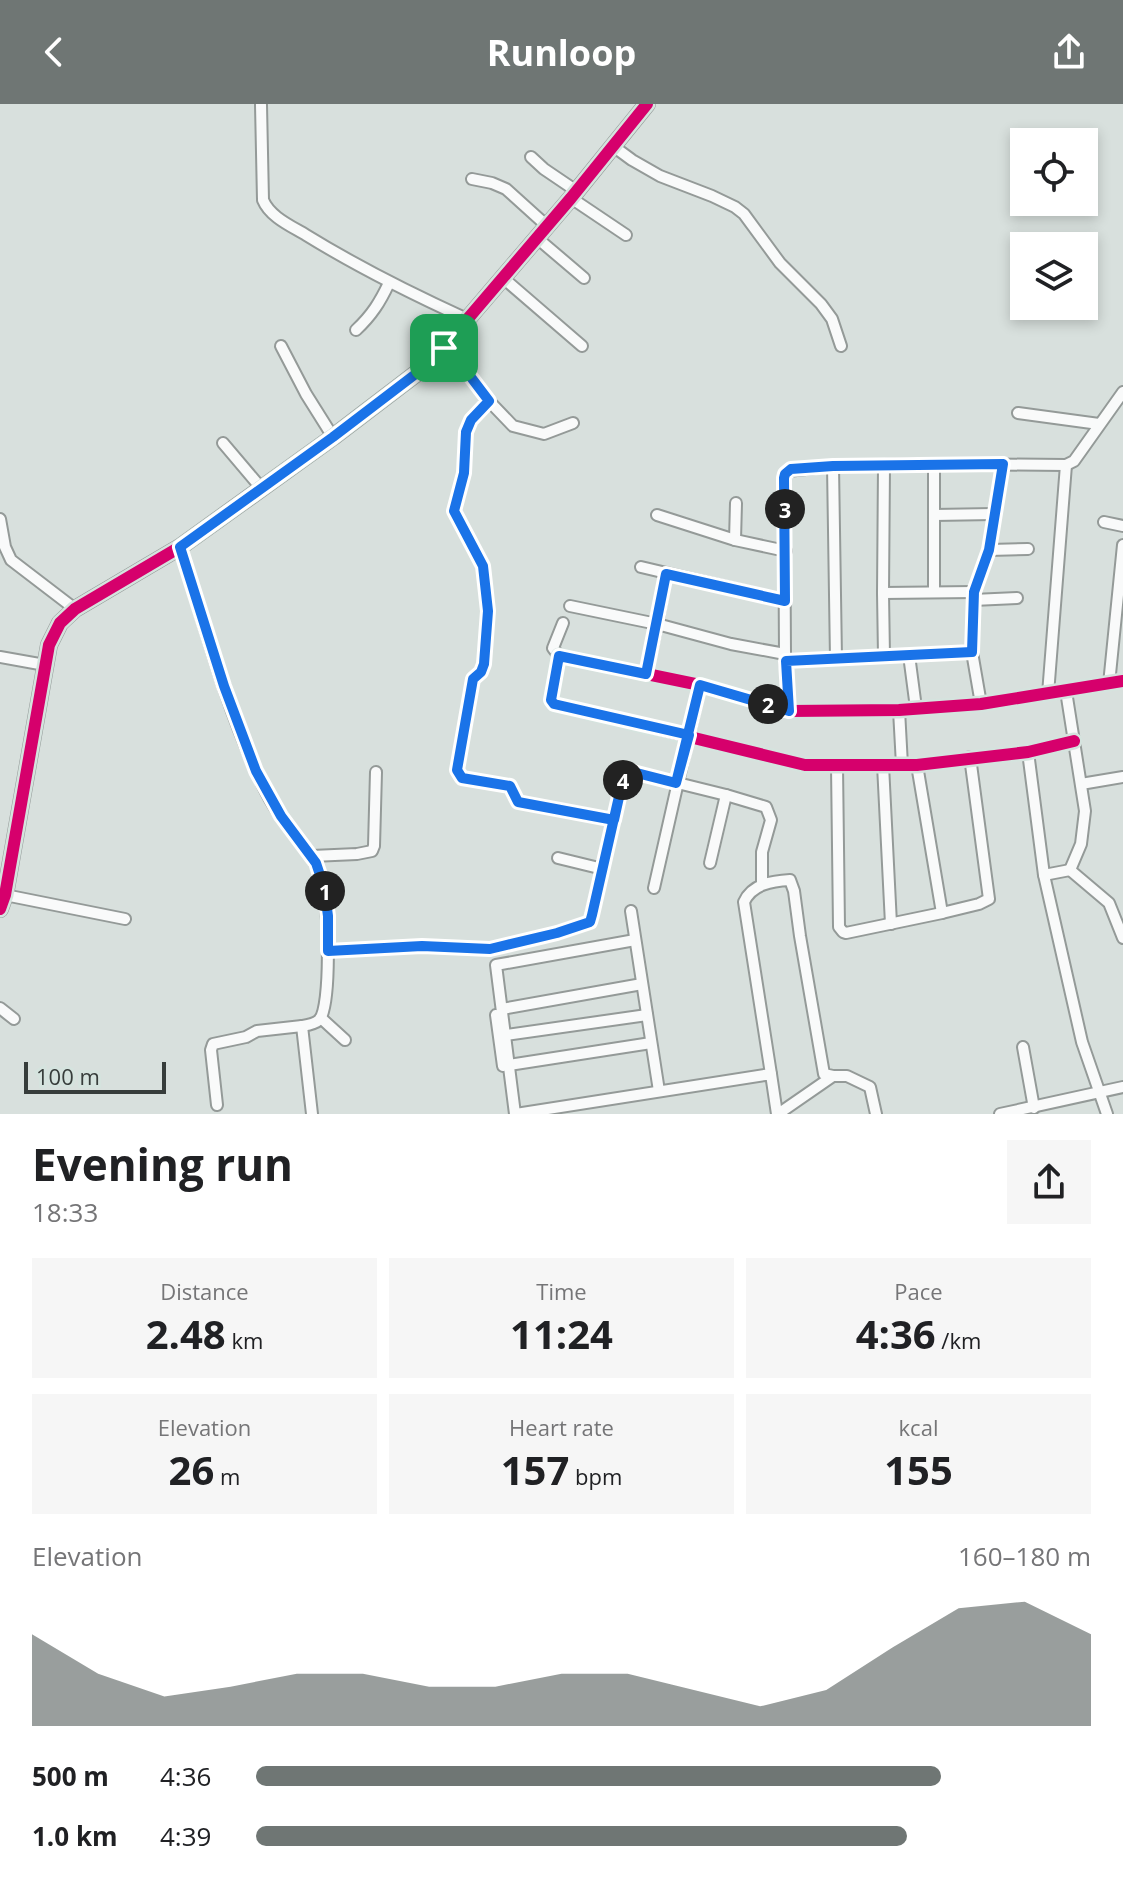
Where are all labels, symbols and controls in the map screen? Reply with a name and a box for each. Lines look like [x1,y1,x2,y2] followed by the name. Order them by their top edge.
[487,28,636,77] text: Runloop
[32,30,76,74] icon: back
[1047,30,1091,74] icon: share
[1010,128,1098,320] map controls
[1010,128,1098,216] button: locate
[1010,232,1098,320] button: layers
[410,314,478,382] pin
[422,326,466,370] icon: arrive
[765,489,805,529] pin: 3
[779,494,791,524] text: 3
[748,684,788,724] pin: 2
[762,689,774,719] text: 2
[603,760,643,800] pin: 4
[617,765,629,795] text: 4
[305,871,345,911] pin: 1
[319,876,331,906] text: 1
[24,1058,166,1094] scale bar
[36,1061,100,1091] text: 100 m
[32,1134,293,1194] text: Evening run
[1007,1140,1091,1224] button: share
[32,1194,98,1230] text: 18:33
[160,1276,249,1306] text: Distance
[536,1276,587,1306] text: Time
[894,1276,943,1306] text: Pace
[146,1306,226,1361] text: 2.48
[510,1306,613,1361] text: 11:24
[856,1306,936,1361] text: 4:36
[226,1325,263,1355] text: km
[936,1325,981,1355] text: /km
[158,1412,251,1442] text: Elevation
[509,1412,614,1442] text: Heart rate
[899,1412,938,1442] text: kcal
[169,1442,214,1497] text: 26
[501,1442,569,1497] text: 157
[884,1442,953,1497] text: 155
[214,1461,240,1491] text: m
[569,1461,622,1491] text: bpm
[32,1538,142,1574] text: Elevation
[958,1538,1091,1574] text: 160–180 m
[32,1758,109,1794] text: 500 m
[160,1758,211,1794] text: 4:36
[32,1818,118,1854] text: 1.0 km
[160,1818,211,1854] text: 4:39

